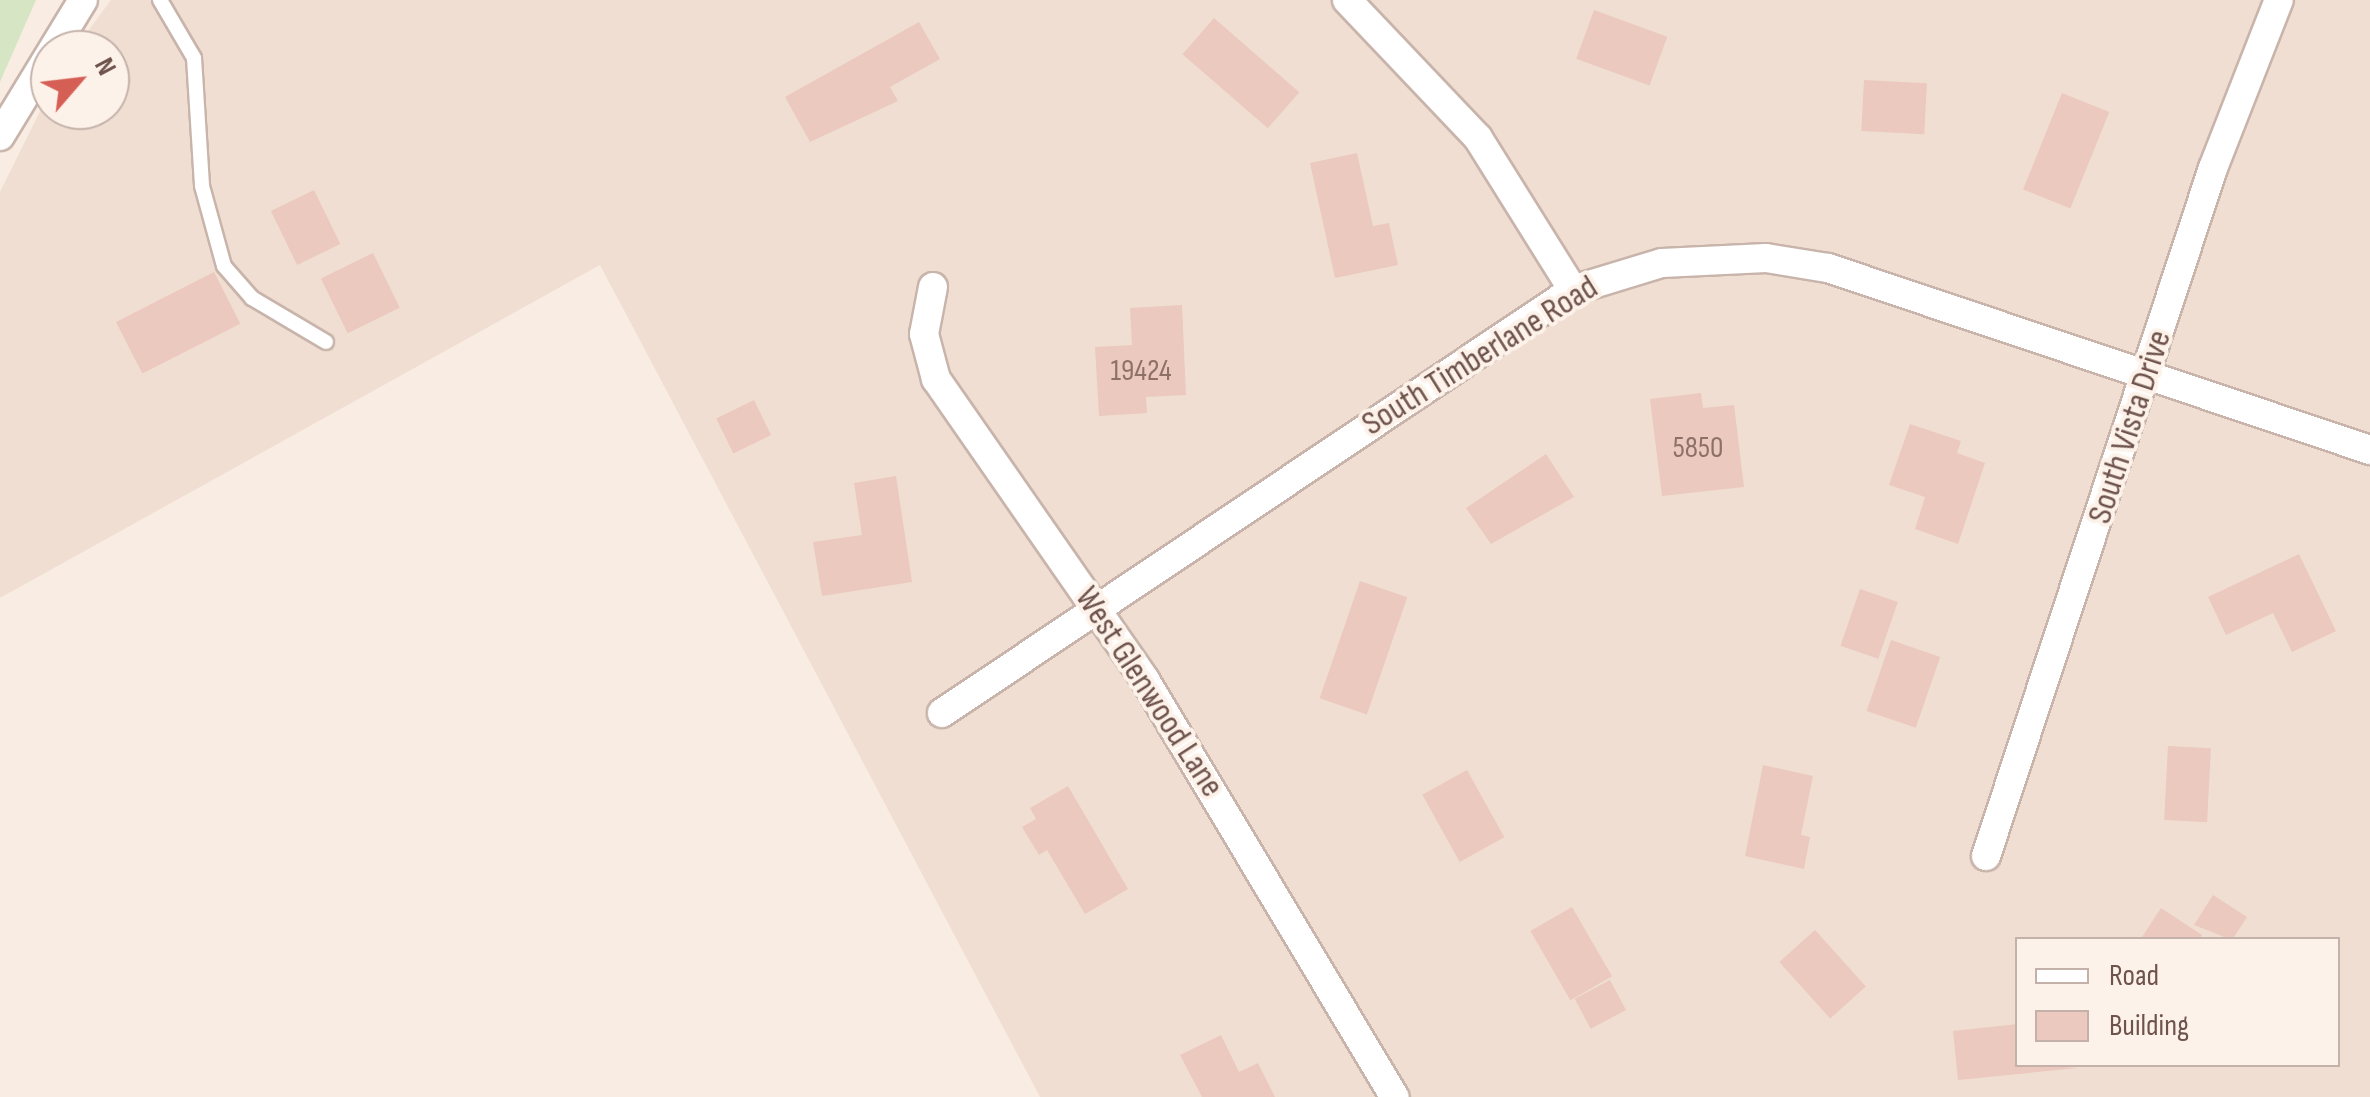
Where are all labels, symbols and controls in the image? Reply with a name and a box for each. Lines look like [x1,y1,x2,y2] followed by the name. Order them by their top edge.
[30,30,130,130] north arrow
[87,52,123,81] text: N
[1354,267,1606,445] street label: South Timberlane Road
[2079,325,2181,529] street label: South Vista Drive
[1110,353,1172,389] house number: 19424
[1673,430,1723,466] house number: 5850
[1065,579,1233,805] street label: West Glenwood Lane
[2015,937,2340,1067] legend
[2109,958,2159,994] text: Road
[2109,1008,2189,1044] text: Building

